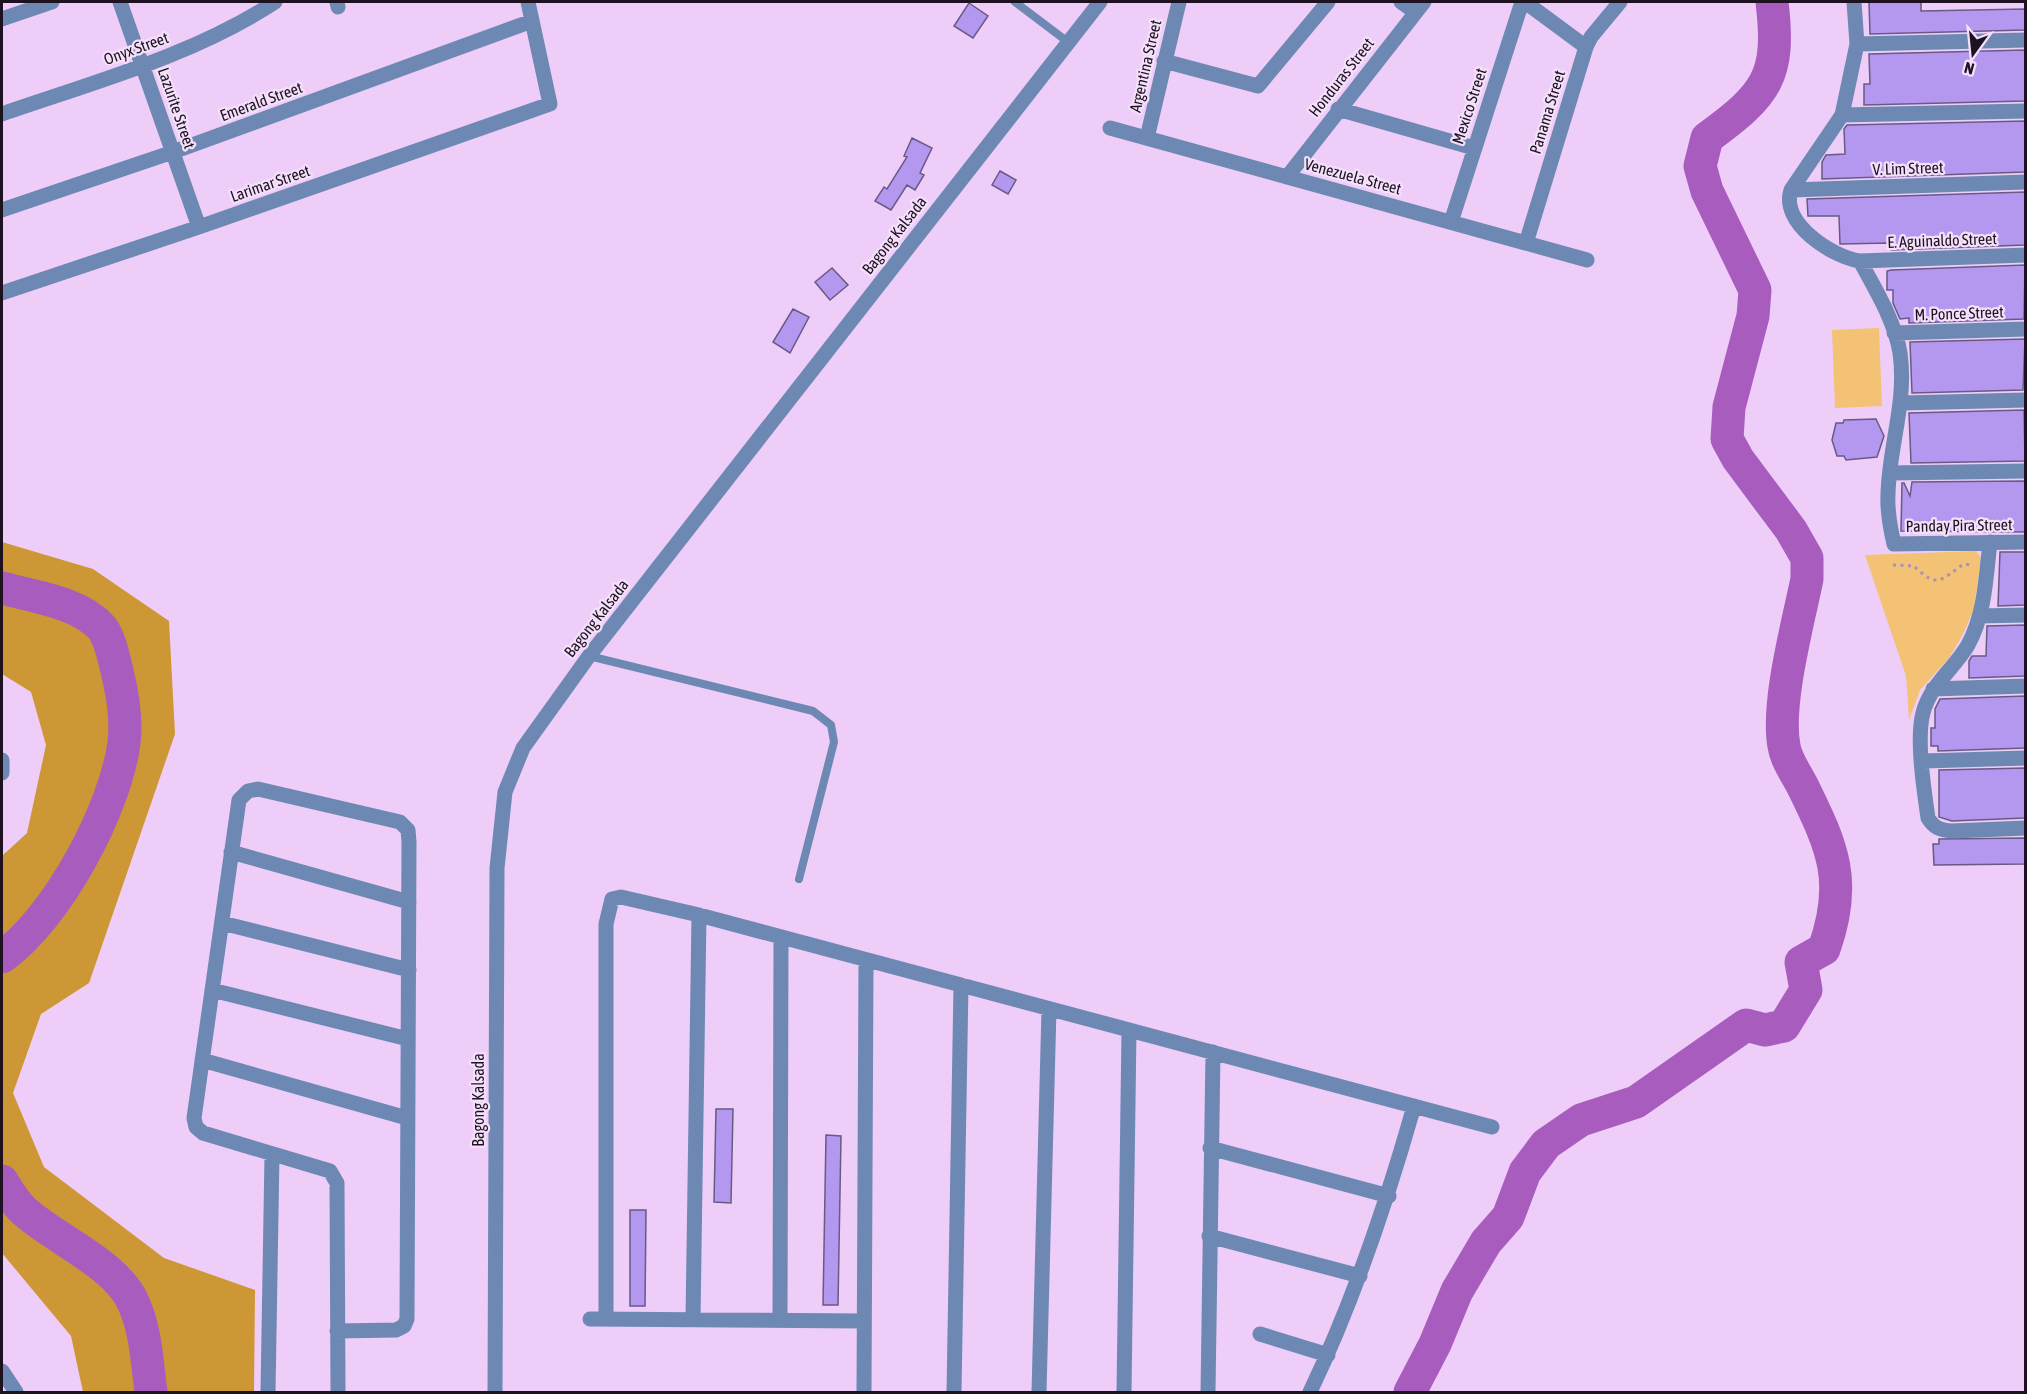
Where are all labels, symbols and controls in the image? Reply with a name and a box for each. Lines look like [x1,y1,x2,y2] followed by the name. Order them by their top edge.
[1126,18,1165,114] street label: Argentina Street
[1943,24,2003,84] north arrow
[101,28,171,69] street label: Onyx Street
[1305,34,1377,120] street label: Honduras Street
[1962,59,1976,78] text: N
[155,65,199,151] street label: Lazurite Street
[1448,65,1490,146] street label: Mexico Street
[1526,68,1568,156] street label: Panama Street
[217,78,305,124] street label: Emerald Street
[1303,154,1404,198] street label: Venezuela Street
[1872,158,1944,178] street label: V. Lim Street
[228,161,313,205] street label: Larimar Street
[858,193,931,278] street label: Bagong Kalsada
[1887,229,1998,252] street label: E. Aguinaldo Street
[1914,302,2004,324] street label: M. Ponce Street
[1905,515,2013,536] street label: Panday Pira Street
[560,576,633,661] street label: Bagong Kalsada
[469,1053,488,1147] street label: Bagong Kalsada

